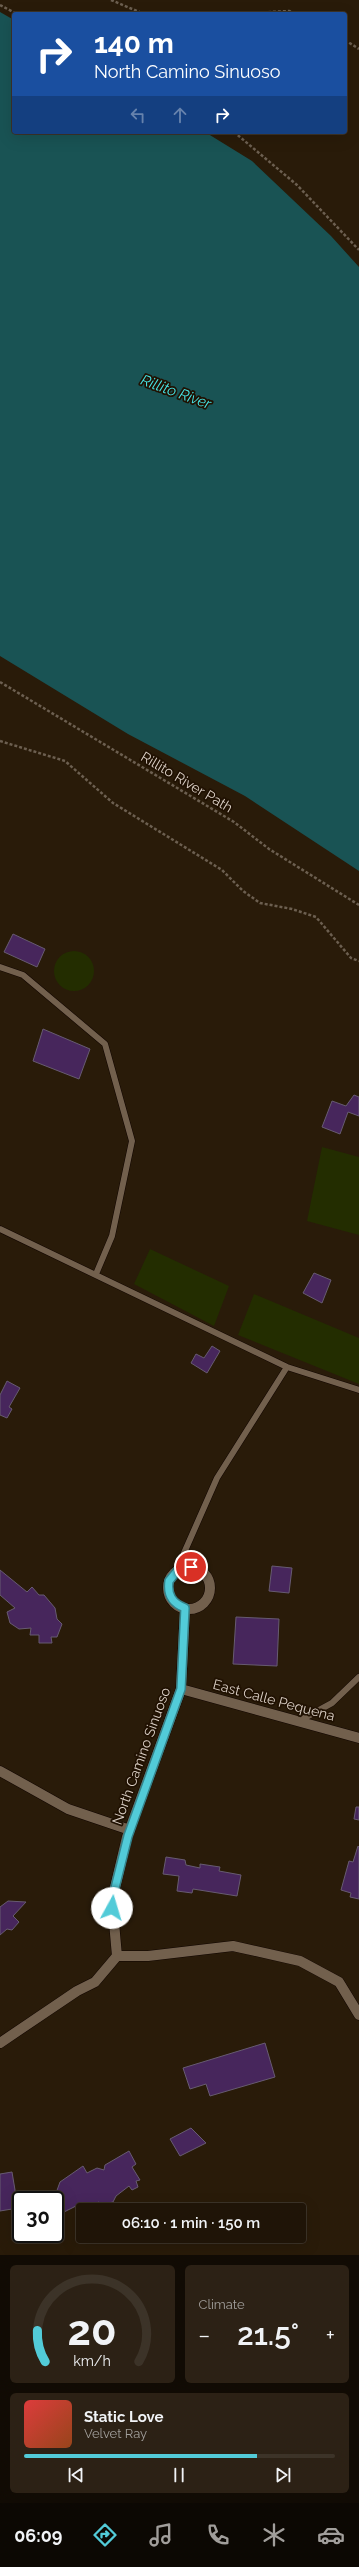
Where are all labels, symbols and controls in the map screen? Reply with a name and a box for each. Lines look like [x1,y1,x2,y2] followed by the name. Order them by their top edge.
[94,27,174,60] text: 140 m
[28,28,80,80] icon: right
[94,61,280,82] text: North Camino Sinuoso
[127,104,149,126] icon: left
[169,104,191,126] icon: ahead
[211,104,233,126] icon: right
[138,371,214,413] water label: Rillito River
[138,748,236,816] street label: Rillito River Path
[174,1550,208,1584] pin
[180,1556,202,1578] icon: arrive
[211,1676,337,1724] street label: East Calle Pequena
[109,1685,173,1827] street label: North Camino Sinuoso
[91,1887,133,1929] position arrow
[12,2191,64,2243] speed limit sign: 30
[122,2214,260,2232] text: 06:10 · 1 min · 150 m
[199,2297,245,2312] text: Climate
[68,2306,117,2355] text: 20
[237,2317,299,2352] text: 21.5°
[199,2322,210,2348] text: −
[326,2322,335,2348] text: +
[73,2353,111,2369] text: km/h
[84,2408,163,2426] text: Static Love
[84,2426,147,2441] text: Velvet Ray
[65,2464,87,2486] icon: previous
[168,2464,190,2486] icon: pause
[272,2464,294,2486] icon: next
[91,2521,119,2549] icon: directions
[147,2521,175,2549] icon: music
[204,2521,232,2549] icon: phone
[260,2521,288,2549] icon: climate
[317,2521,345,2549] icon: car
[14,2525,62,2546] text: 06:09

